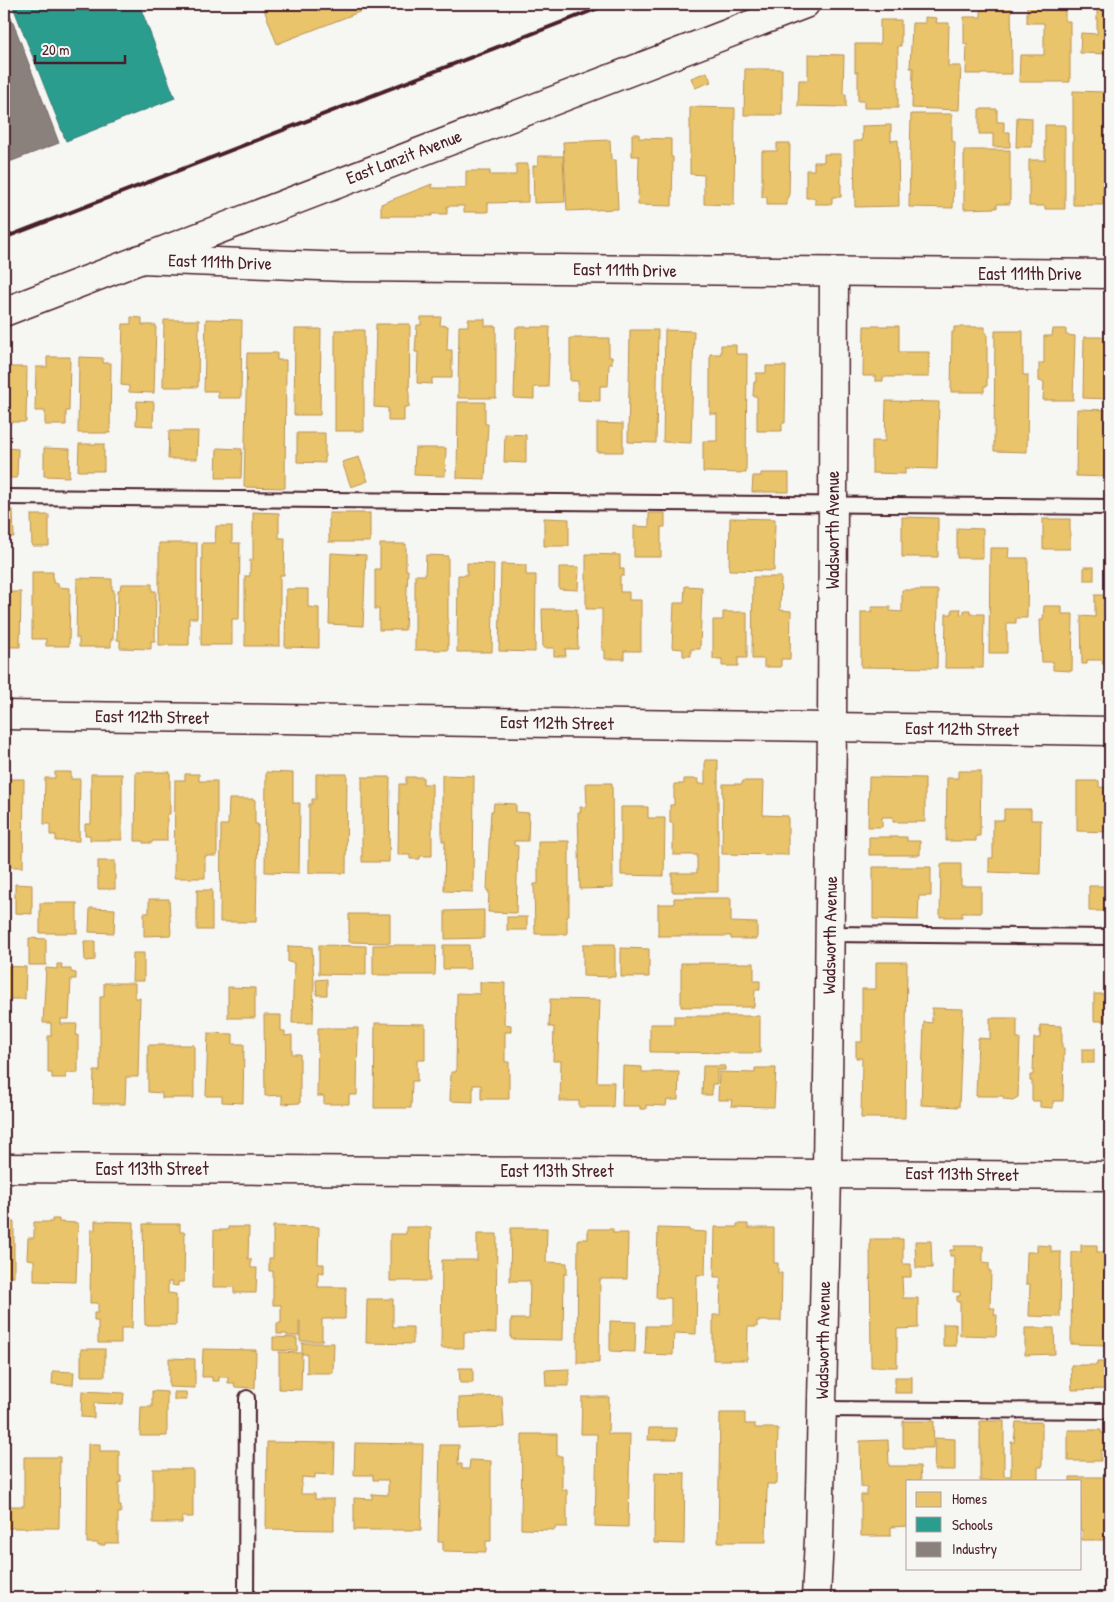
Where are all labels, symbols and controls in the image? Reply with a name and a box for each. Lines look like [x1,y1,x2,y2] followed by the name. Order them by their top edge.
[35,32,125,64] scale bar
[42,39,69,60] text: 20 m
[342,123,465,190] street label: East Lanzit Avenue
[168,247,272,276] street label: East 111th Drive
[573,256,677,283] street label: East 111th Drive
[978,261,1082,286] street label: East 111th Drive
[820,471,845,589] street label: Wadsworth Avenue
[95,703,210,730] street label: East 112th Street
[500,709,615,736] street label: East 112th Street
[905,715,1020,742] street label: East 112th Street
[816,876,843,994] street label: Wadsworth Avenue
[95,1156,209,1181] street label: East 113th Street
[500,1158,614,1183] street label: East 113th Street
[905,1160,1020,1187] street label: East 113th Street
[809,1281,836,1399] street label: Wadsworth Avenue
[906,1480,1082,1570] legend
[952,1488,987,1509] text: Homes
[952,1514,993,1535] text: Schools
[952,1538,997,1559] text: Industry

